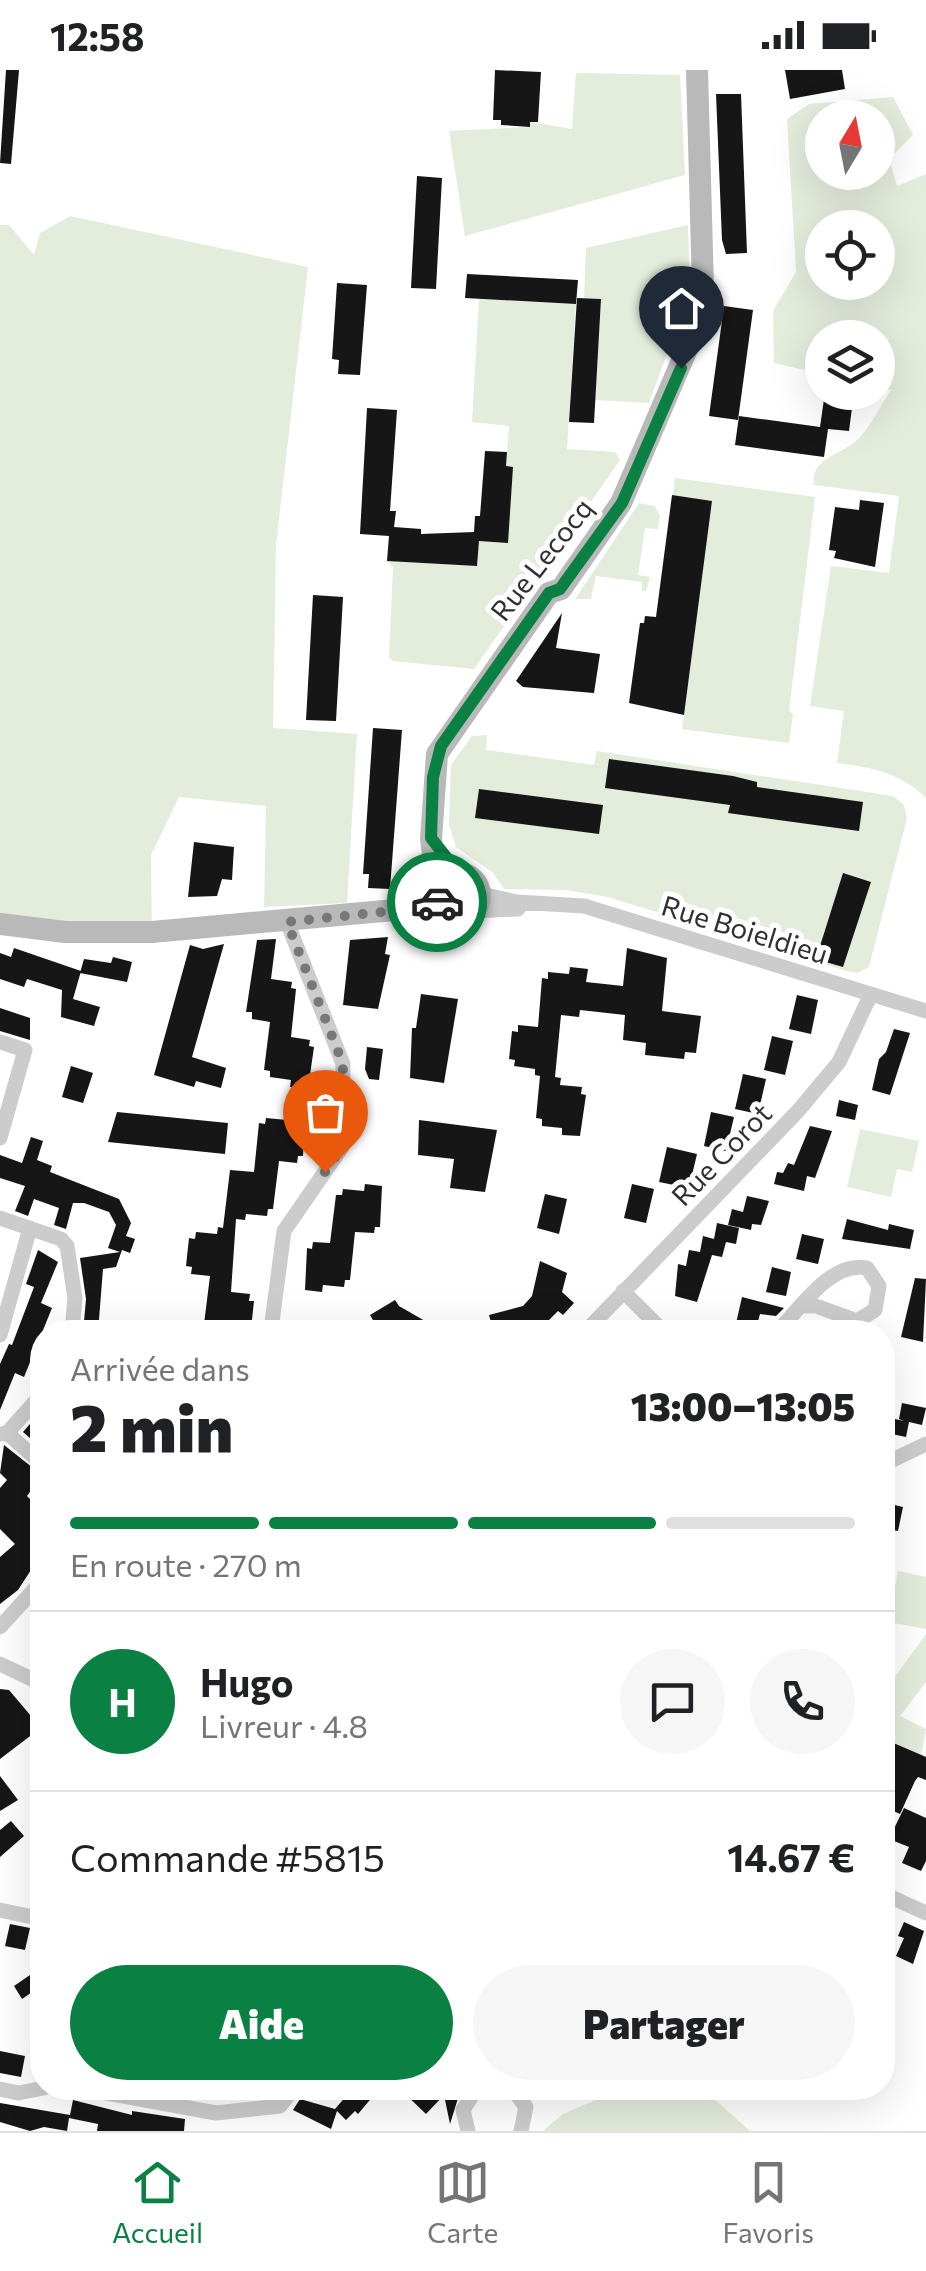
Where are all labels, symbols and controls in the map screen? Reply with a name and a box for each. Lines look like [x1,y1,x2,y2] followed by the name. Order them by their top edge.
[50,12,145,59] text: 12:58
[805,100,895,190] north arrow
[805,100,895,410] map controls
[805,210,895,300] button: locate
[639,266,724,369] pin
[654,281,709,336] icon: home
[805,320,895,410] button: layers
[483,491,599,627] street label: Rue Lecocq
[387,852,487,952] courier
[410,875,465,930] icon: car
[658,888,832,970] street label: Rue Boieldieu
[283,1070,368,1173] pin
[298,1085,353,1140] icon: bag
[664,1096,778,1212] street label: Rue Corot
[70,1348,250,1388] text: Arrivée dans
[631,1382,855,1429] text: 13:00–13:05
[70,1386,233,1465] text: 2 min
[70,1544,302,1584] text: En route · 270 m
[620,1649,725,1754] button: chat
[750,1649,855,1754] button: phone
[200,1658,293,1705] text: Hugo
[108,1678,137,1725] text: H
[200,1705,368,1745] text: Livreur · 4.8
[70,1833,385,1880] text: Commande #5815
[727,1833,855,1880] text: 14.67 €
[70,1965,453,2080] button: Aide
[473,1965,855,2080] button: Partager
[112,2155,203,2249] tab: Accueil
[427,2155,498,2249] tab: Carte
[722,2155,814,2249] tab: Favoris

